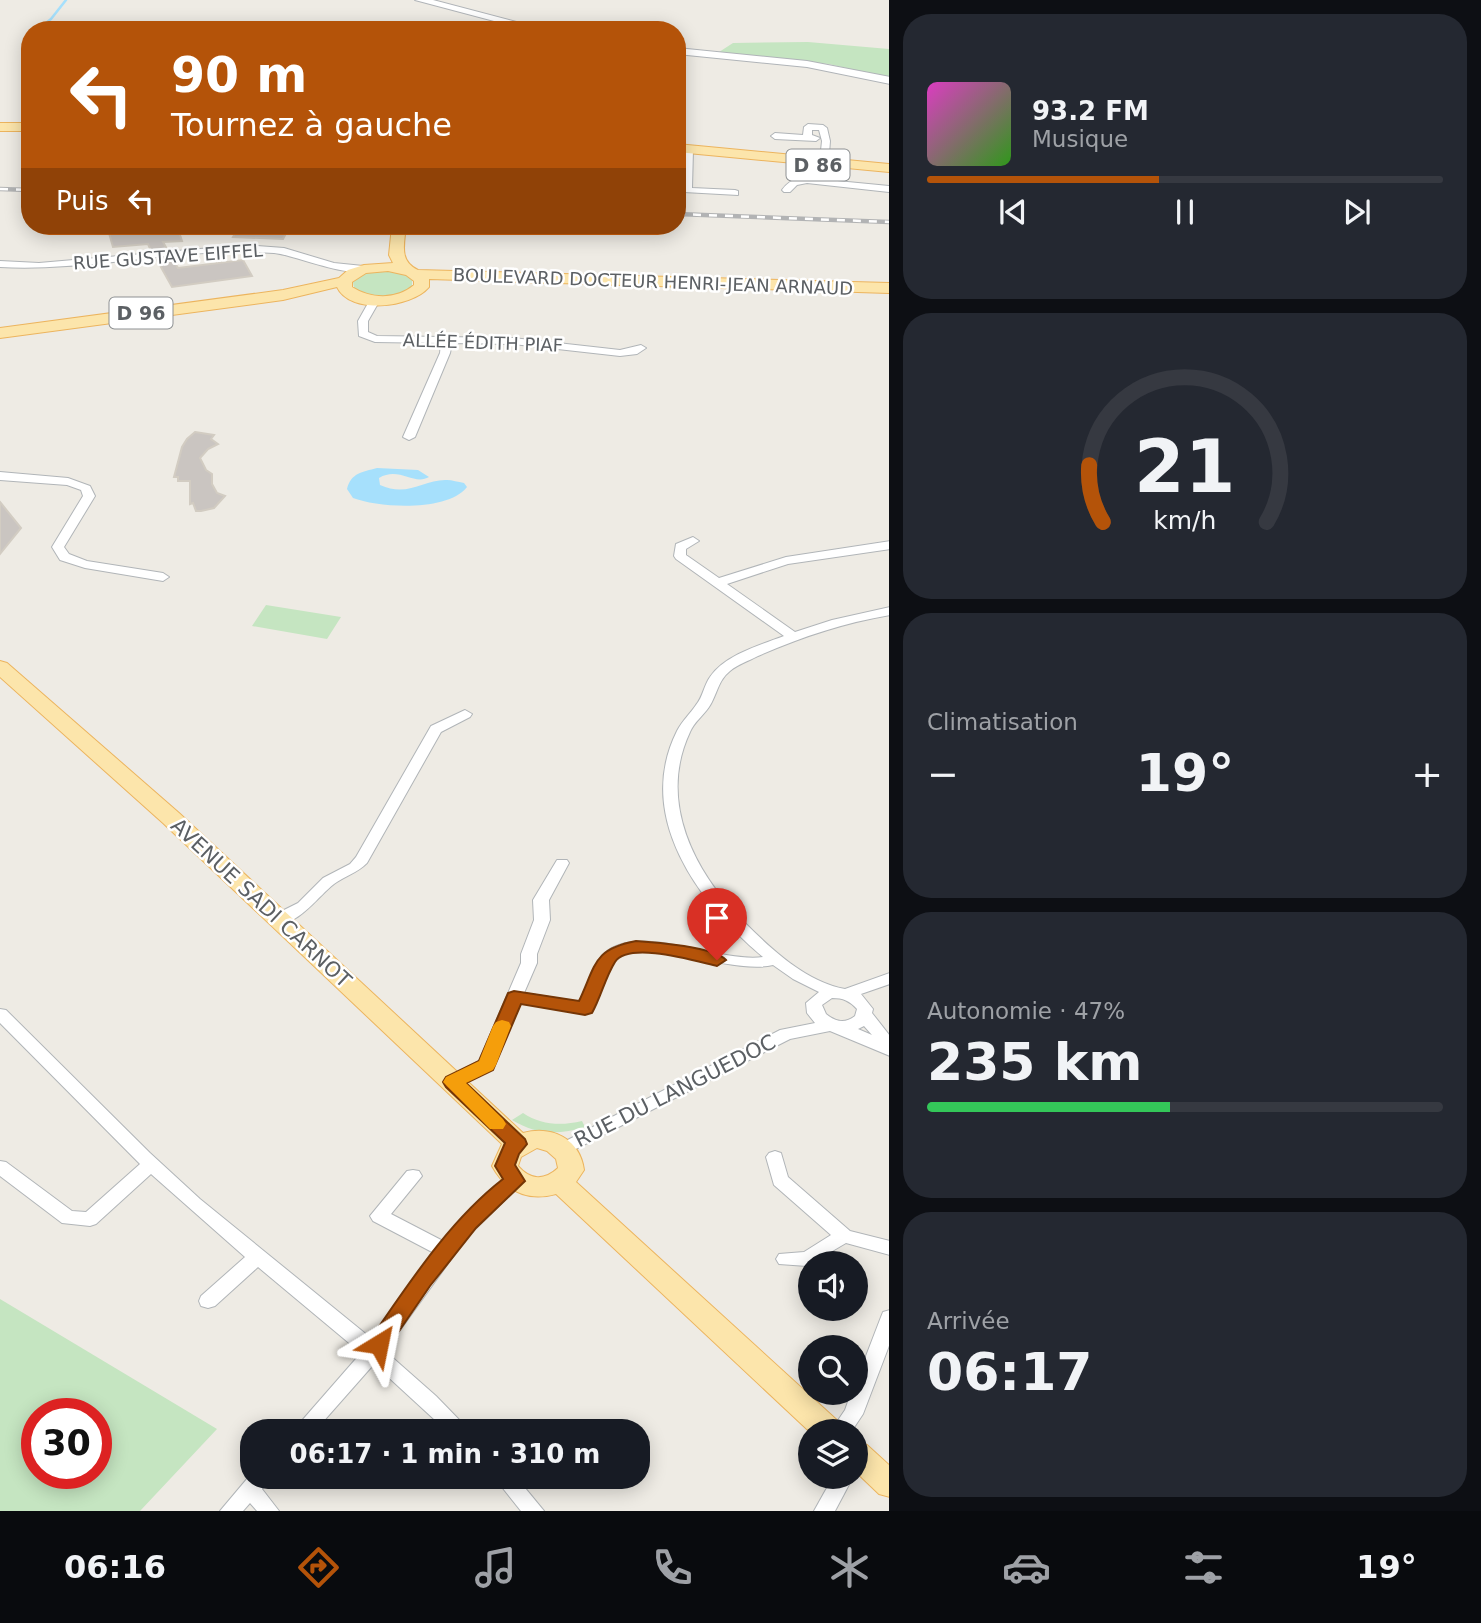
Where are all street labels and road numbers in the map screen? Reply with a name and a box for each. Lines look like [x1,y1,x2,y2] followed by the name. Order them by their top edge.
[786,150,850,181] road number: D 86
[72,239,264,274] street label: RUE GUSTAVE EIFFEL
[453,264,853,299] street label: BOULEVARD DOCTEUR HENRI-JEAN ARNAUD
[110,298,172,328] road number: D 96
[402,329,564,356] street label: ALLÉE ÉDITH PIAF
[166,813,356,993] street label: AVENUE SADI CARNOT
[570,1030,780,1152] street label: RUE DU LANGUEDOC

